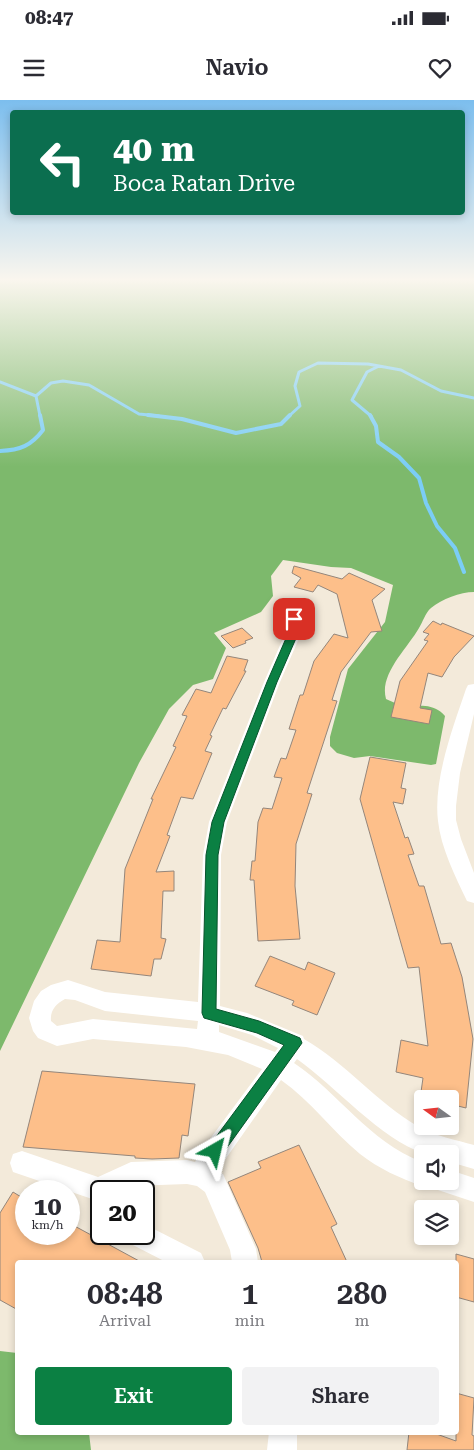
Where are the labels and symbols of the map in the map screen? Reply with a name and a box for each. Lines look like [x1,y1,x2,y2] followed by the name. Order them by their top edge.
[273,598,315,640] pin
[414,1090,459,1135] north arrow
[188,1124,240,1176] position arrow
[90,1180,155,1245] speed limit sign: 20

